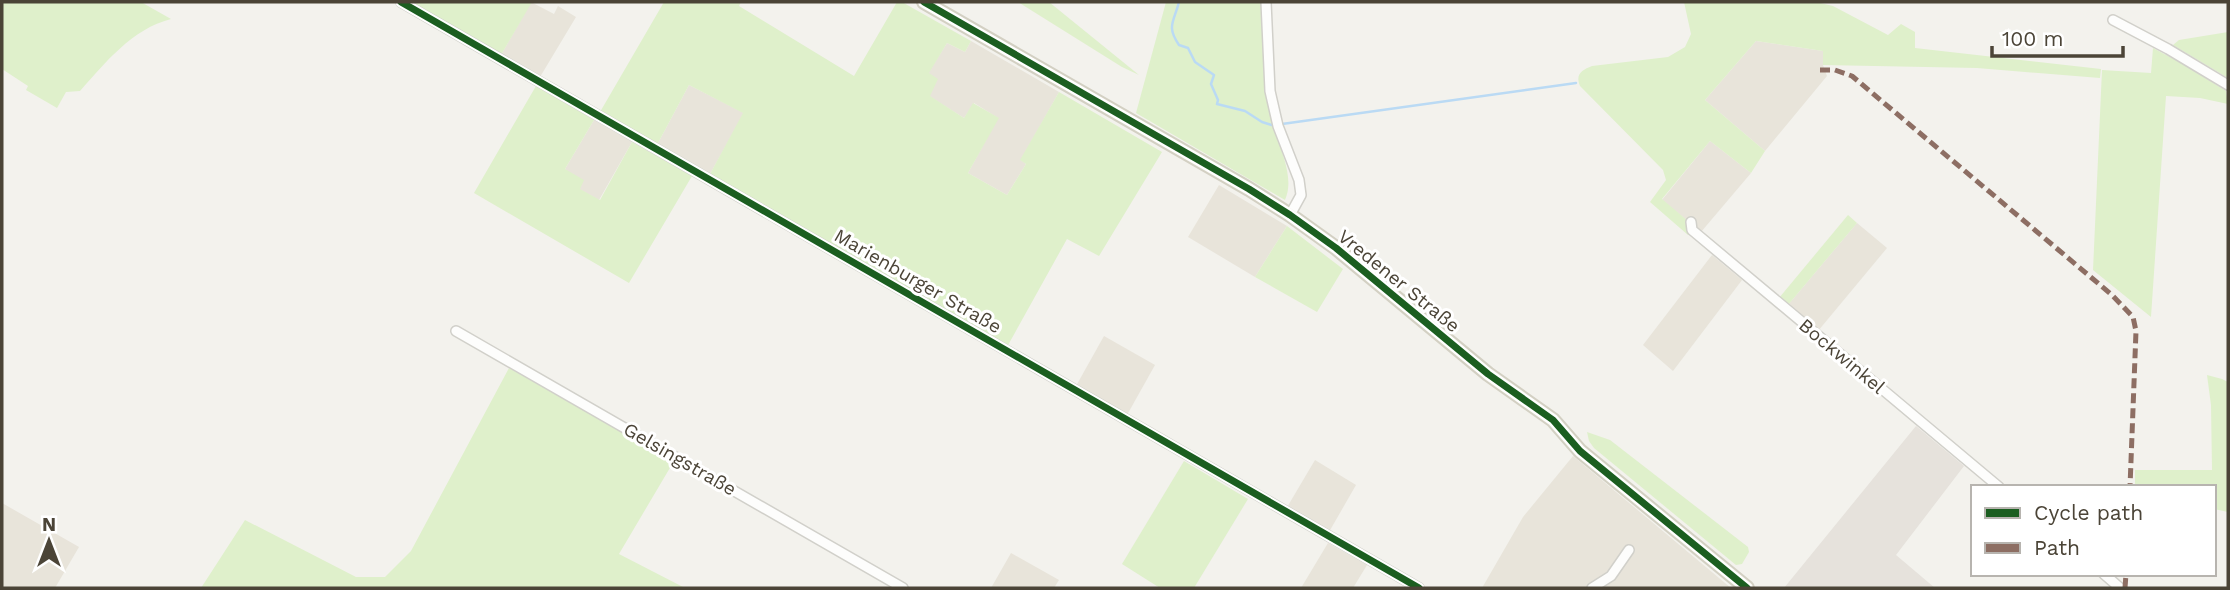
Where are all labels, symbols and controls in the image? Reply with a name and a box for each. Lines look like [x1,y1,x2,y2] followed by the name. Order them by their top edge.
[1992,14,2123,58] scale bar
[2002,26,2064,51] text: 100 m
[830,224,1006,338] street label: Marienburger Straße
[1333,225,1465,337] street label: Vredener Straße
[1794,313,1890,399] street label: Bockwinkel
[620,417,740,501] street label: Gelsingstraße
[1971,485,2216,576] legend
[2034,500,2143,525] text: Cycle path
[14,506,84,576] north arrow
[42,513,56,536] text: N
[2034,535,2080,560] text: Path

